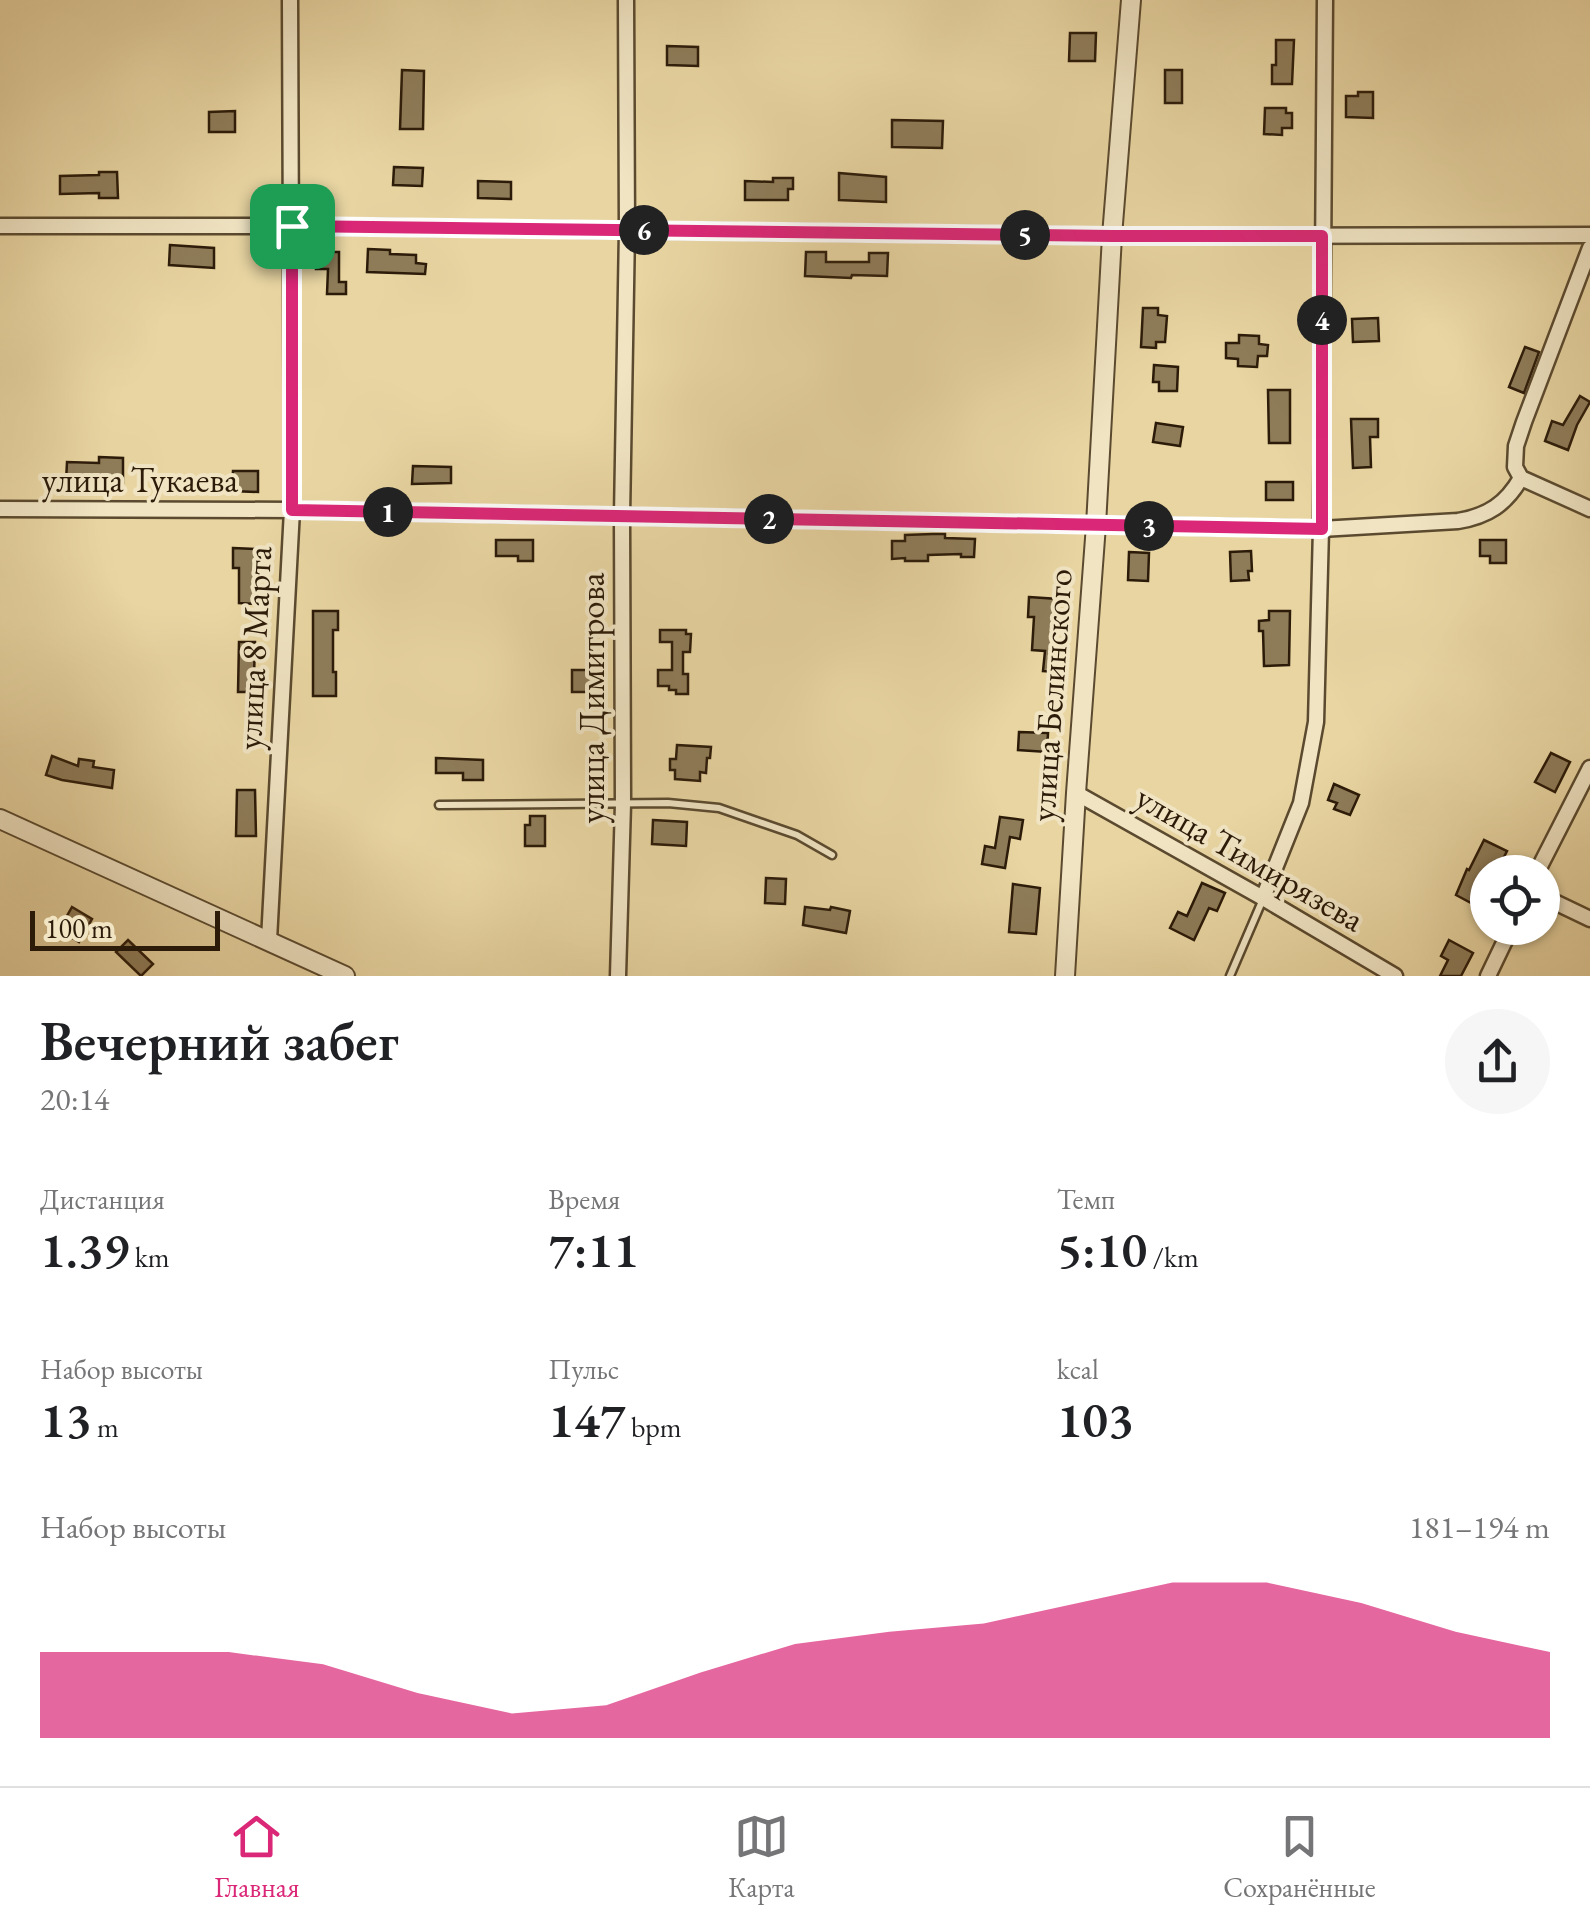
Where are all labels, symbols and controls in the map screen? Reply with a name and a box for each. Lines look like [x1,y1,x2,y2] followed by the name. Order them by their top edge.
[250,184,335,269] pin
[265,199,320,254] icon: arrive
[619,205,669,255] pin: 6
[1000,210,1050,260] pin: 5
[637,212,651,248] text: 6
[1018,217,1032,253] text: 5
[1297,295,1347,345] pin: 4
[1315,302,1329,338] text: 4
[42,457,238,503] street label: улица Тукаева
[363,487,413,537] pin: 1
[381,494,395,530] text: 1
[744,494,794,544] pin: 2
[762,501,776,537] text: 2
[1124,501,1174,551] pin: 3
[1142,508,1156,544] text: 3
[226,545,282,751] street label: улица 8 Марта
[1019,567,1083,823] street label: улица Белинского
[569,573,615,823] street label: улица Димитрова
[1127,774,1373,942] street label: улица Тимирязева
[1470,855,1560,945] map controls
[1470,855,1560,945] button: locate
[30,906,220,950] scale bar
[45,910,113,946] text: 100 m
[40,1005,399,1076] text: Вечерний забег
[1445,1009,1550,1114] button: share
[40,1078,109,1120] text: 20:14
[40,1181,165,1217] text: Дистанция
[548,1181,620,1217] text: Время
[1057,1181,1115,1217] text: Темп
[40,1217,129,1282] text: 1.39
[548,1217,639,1282] text: 7:11
[1057,1217,1147,1282] text: 5:10
[129,1239,170,1275] text: km
[1147,1239,1199,1275] text: /km
[40,1351,203,1387] text: Набор высоты
[548,1351,619,1387] text: Пульс
[1057,1351,1099,1387] text: kcal
[40,1387,91,1452] text: 13
[548,1387,625,1452] text: 147
[1057,1387,1134,1452] text: 103
[91,1409,119,1445] text: m
[625,1409,682,1445] text: bpm
[40,1506,226,1548] text: Набор высоты
[1409,1506,1550,1548] text: 181–194 m
[214,1809,300,1905] tab: Главная
[728,1809,795,1905] tab: Карта
[1223,1809,1376,1905] tab: Сохранённые

